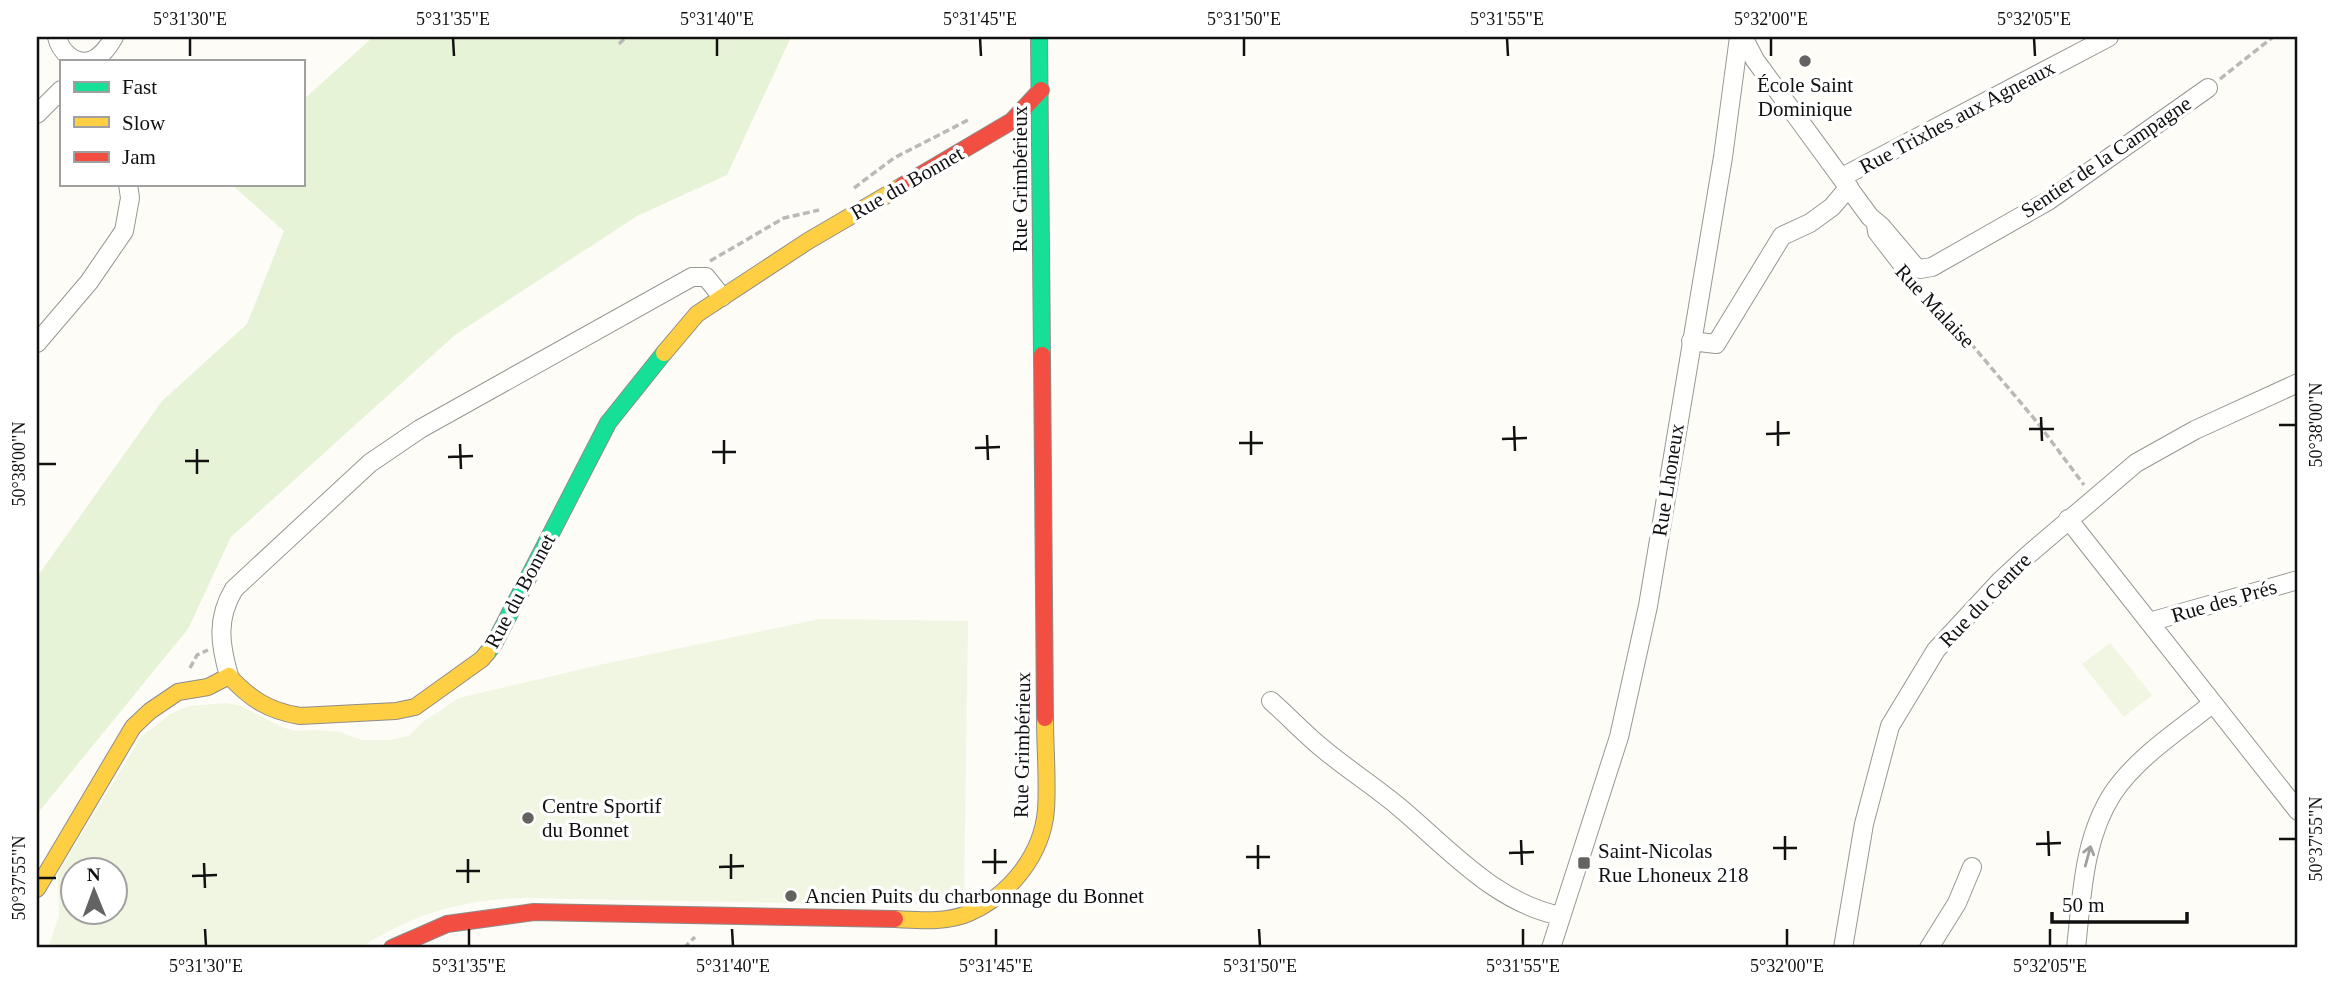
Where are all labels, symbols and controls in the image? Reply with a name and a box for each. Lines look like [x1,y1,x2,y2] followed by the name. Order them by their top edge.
[153,9,227,29] text: 5°31'30"E
[416,9,490,29] text: 5°31'35"E
[680,9,754,29] text: 5°31'40"E
[943,9,1017,29] text: 5°31'45"E
[1207,9,1281,29] text: 5°31'50"E
[1470,9,1544,29] text: 5°31'55"E
[1734,9,1808,29] text: 5°32'00"E
[1997,9,2071,29] text: 5°32'05"E
[1797,53,1813,69] marker: École Saint Dominique
[1855,55,2059,179] street label: Rue Trixhes aux Agneaux
[60,60,304,186] legend
[1757,73,1853,121] place label: École Saint Dominique
[122,75,157,99] text: Fast
[2016,91,2196,223] street label: Sentier de la Campagne
[1008,105,1032,252] street label: Rue Grimbérieux
[122,111,166,135] text: Slow
[846,141,968,225] street label: Rue du Bonnet
[122,145,156,169] text: Jam
[1890,259,1980,353] street label: Rue Malaise
[2306,383,2326,467] text: 50°38'00"N
[1647,421,1689,538] street label: Rue Lhoneux
[9,422,29,506] text: 50°38'00"N
[480,530,560,652] street label: Rue du Bonnet
[1934,548,2036,652] street label: Rue du Centre
[2169,575,2279,627] street label: Rue des Prés
[1009,671,1035,818] street label: Rue Grimbérieux
[542,794,662,842] place label: Centre Sportif du Bonnet
[2306,797,2326,881] text: 50°37'55"N
[520,810,536,826] marker: Centre Sportif du Bonnet
[9,836,29,920] text: 50°37'55"N
[1598,839,1748,887] place label: Saint-Nicolas Rue Lhoneux 218
[2082,846,2095,868] one-way arrow
[1576,855,1592,871] marker: Saint-Nicolas Rue Lhoneux 218
[60,856,130,926] north arrow
[87,864,101,885] text: N
[2052,880,2186,924] scale bar
[805,884,1144,908] place label: Ancien Puits du charbonnage du Bonnet
[783,888,799,904] marker: Ancien Puits du charbonnage du Bonnet
[2062,893,2105,917] text: 50 m
[169,956,243,976] text: 5°31'30"E
[432,956,506,976] text: 5°31'35"E
[696,956,770,976] text: 5°31'40"E
[959,956,1033,976] text: 5°31'45"E
[1223,956,1297,976] text: 5°31'50"E
[1486,956,1560,976] text: 5°31'55"E
[1750,956,1824,976] text: 5°32'00"E
[2013,956,2087,976] text: 5°32'05"E

